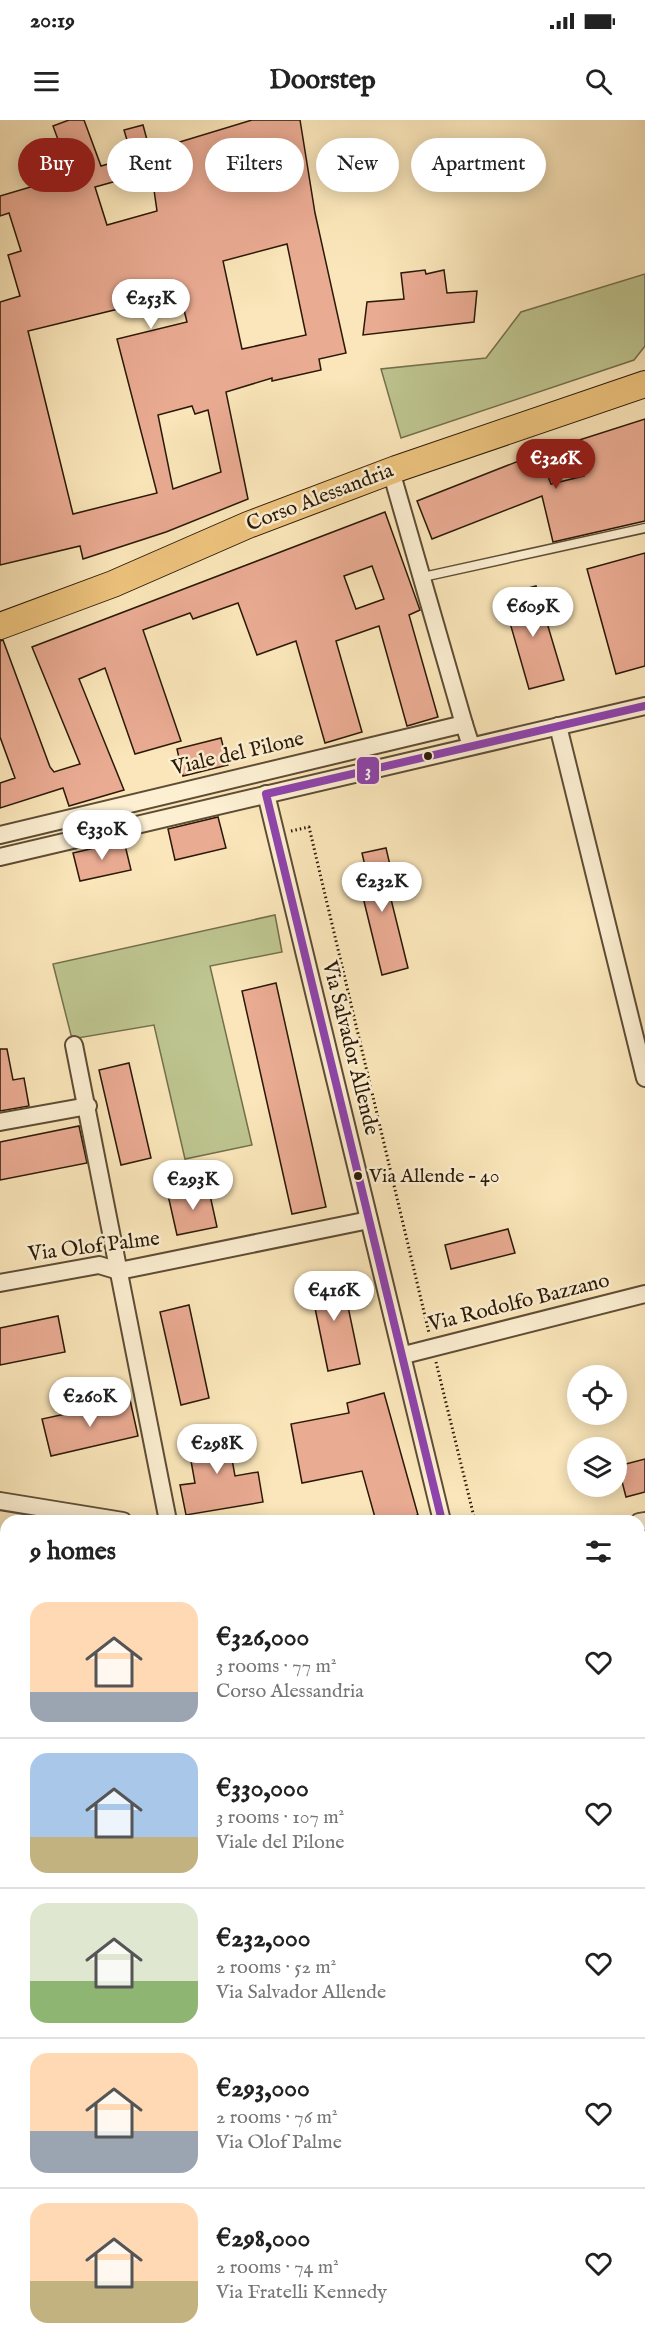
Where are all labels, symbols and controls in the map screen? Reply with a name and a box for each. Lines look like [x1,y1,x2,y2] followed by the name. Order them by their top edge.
[30,7,75,35] text: 20:19
[269,64,376,98] text: Doorstep
[30,65,63,98] icon: menu
[582,65,615,98] icon: search
[18,138,95,192] chip: Buy
[107,138,193,192] chip: Rent
[205,138,304,192] chip: Filters
[316,138,399,192] chip: New
[411,138,546,192] chip: Apartment
[109,279,193,330] pin: €253K
[126,286,176,311] text: €253K
[514,439,598,490] pin: €326K
[530,446,582,471] text: €326K
[243,457,398,538] street label: Corso Alessandria
[491,587,575,638] pin: €609K
[506,594,560,619] text: €609K
[168,726,307,783] street label: Viale del Pilone
[422,750,434,762] unlabelled marker
[356,756,380,785] line badge: 3
[365,762,371,782] text: 3
[60,810,144,861] pin: €330K
[77,817,127,842] text: €330K
[340,862,424,913] pin: €232K
[356,869,408,894] text: €232K
[315,957,385,1138] street label: Via Salvador Allende
[151,1160,235,1211] pin: €293K
[368,1164,500,1189] place label: Via Allende – 40
[167,1167,219,1192] text: €293K
[352,1170,364,1182] marker: Via Allende – 40
[26,1226,162,1269] street label: Via Olof Palme
[425,1267,612,1339] street label: Via Rodolfo Bazzano
[292,1271,376,1322] pin: €416K
[308,1278,360,1303] text: €416K
[567,1365,627,1497] map controls
[567,1365,627,1425] button: locate
[48,1377,132,1428] pin: €260K
[63,1384,117,1409] text: €260K
[175,1424,259,1475] pin: €298K
[191,1431,243,1456] text: €298K
[567,1437,627,1497] button: layers
[30,1535,116,1568] text: 9 homes
[582,1535,615,1568] icon: filters
[216,1621,309,1654] text: €326,000
[78,1626,150,1698] icon: home
[582,1646,615,1679] icon: heart
[216,1654,336,1679] text: 3 rooms · 77 m²
[216,1679,364,1704] text: Corso Alessandria
[216,1772,309,1805] text: €330,000
[78,1777,150,1849] icon: home
[582,1797,615,1830] icon: heart
[216,1805,344,1830] text: 3 rooms · 107 m²
[216,1830,345,1855] text: Viale del Pilone
[216,1922,311,1955] text: €232,000
[78,1927,150,1999] icon: home
[582,1947,615,1980] icon: heart
[216,1955,336,1980] text: 2 rooms · 52 m²
[216,1980,386,2005] text: Via Salvador Allende
[216,2072,310,2105] text: €293,000
[78,2077,150,2149] icon: home
[582,2097,615,2130] icon: heart
[216,2105,337,2130] text: 2 rooms · 76 m²
[216,2130,342,2155] text: Via Olof Palme
[216,2222,310,2255] text: €298,000
[78,2227,150,2299] icon: home
[582,2247,615,2280] icon: heart
[216,2255,339,2280] text: 2 rooms · 74 m²
[216,2280,387,2305] text: Via Fratelli Kennedy

